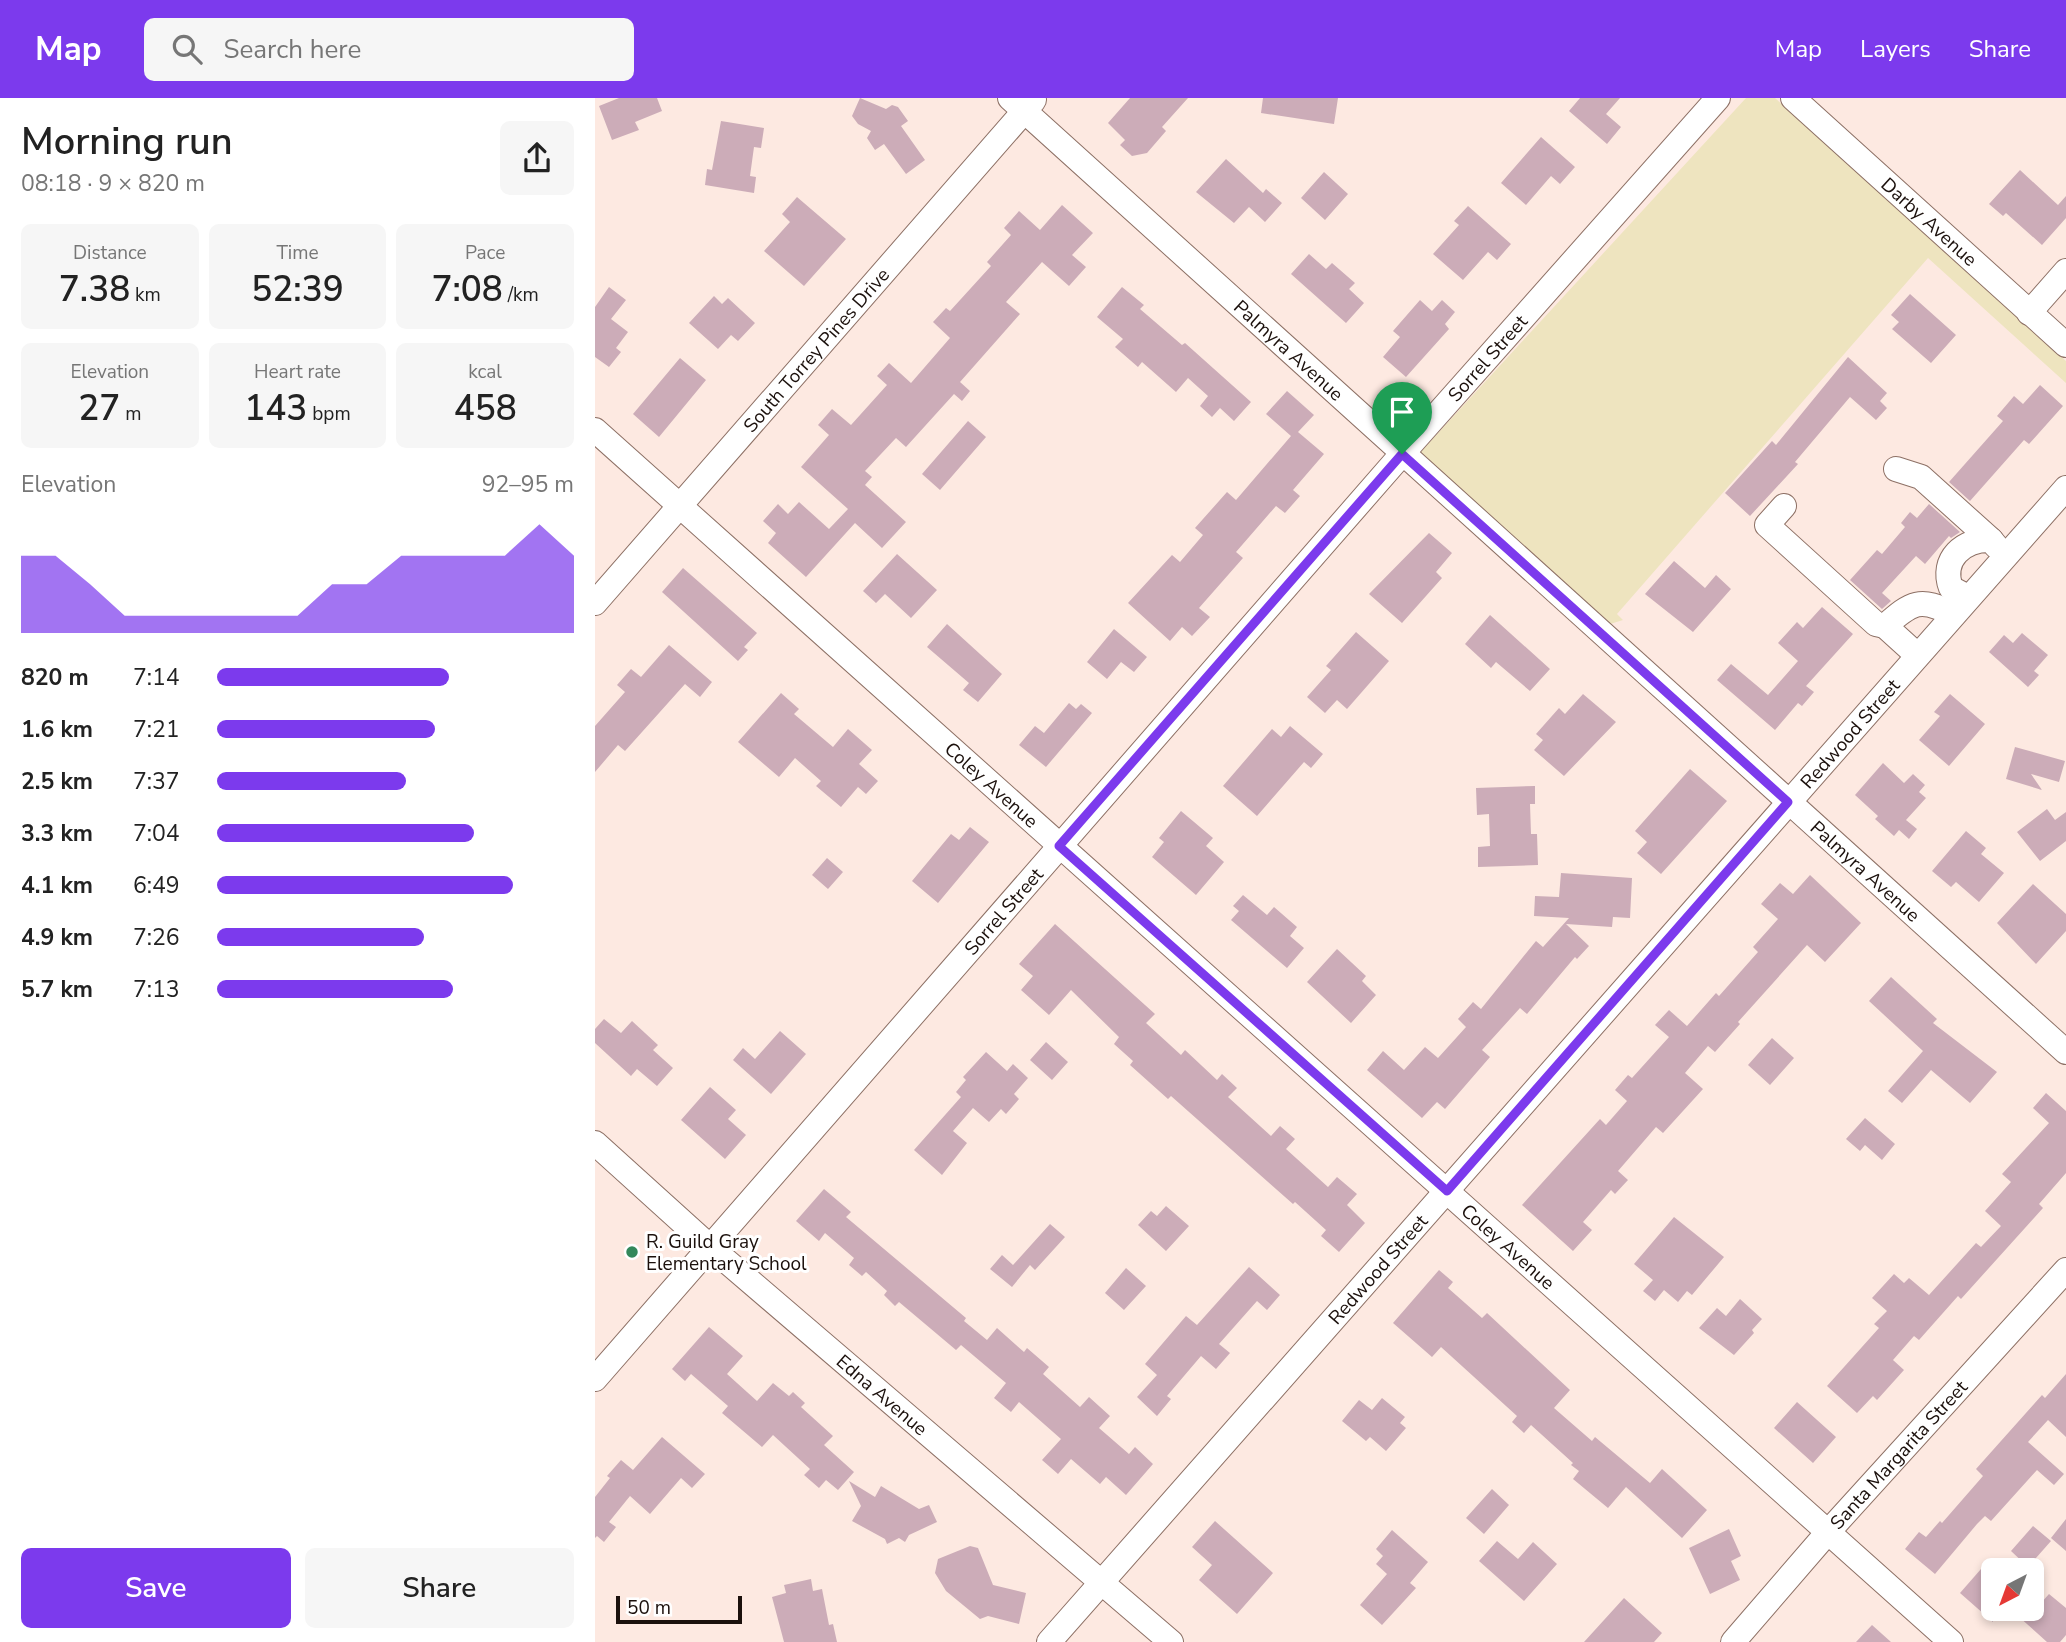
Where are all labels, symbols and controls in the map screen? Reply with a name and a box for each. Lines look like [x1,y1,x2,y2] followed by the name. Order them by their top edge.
[144,18,634,81] search box
[35,27,102,72] text: Map
[168,30,206,68] icon: search
[224,32,361,67] text: Search here
[1775,33,1822,65] text: Map
[1860,33,1931,65] text: Layers
[1969,33,2031,65] text: Share
[21,116,233,167] text: Morning run
[500,121,574,195] button: share
[21,168,205,199] text: 08:18 · 9 × 820 m
[1875,172,1982,273] street label: Darby Avenue
[73,240,147,266] text: Distance
[276,240,319,266] text: Time
[465,240,505,266] text: Pace
[738,263,896,438] street label: South Torrey Pines Drive
[59,266,130,313] text: 7.38
[251,266,344,313] text: 52:39
[432,266,503,313] text: 7:08
[130,282,161,308] text: km
[503,282,539,308] text: /km
[1228,294,1349,407] street label: Palmyra Avenue
[1442,309,1534,408] street label: Sorrel Street
[70,359,149,385] text: Elevation
[254,359,341,385] text: Heart rate
[468,359,502,385] text: kcal
[1372,382,1432,454] pin
[78,385,120,432] text: 27
[244,385,307,432] text: 143
[454,385,517,432] text: 458
[1383,393,1421,431] icon: arrive
[120,401,141,427] text: m
[307,401,351,427] text: bpm
[21,469,116,500] text: Elevation
[482,469,574,500] text: 92–95 m
[21,662,89,693] text: 820 m
[133,662,180,693] text: 7:14
[1795,673,1906,795] street label: Redwood Street
[21,714,93,745] text: 1.6 km
[133,714,180,745] text: 7:21
[938,736,1043,834] street label: Coley Avenue
[21,766,93,797] text: 2.5 km
[133,766,180,797] text: 7:37
[1804,815,1925,928] street label: Palmyra Avenue
[21,818,93,849] text: 3.3 km
[133,818,180,849] text: 7:04
[959,862,1050,961] street label: Sorrel Street
[21,870,93,901] text: 4.1 km
[133,870,180,901] text: 6:49
[21,922,93,953] text: 4.9 km
[133,922,180,953] text: 7:26
[21,974,93,1005] text: 5.7 km
[133,974,180,1005] text: 7:13
[1455,1198,1560,1296] street label: Coley Avenue
[1323,1209,1434,1330] street label: Redwood Street
[646,1229,807,1277] place label: R. Guild Gray Elementary School
[624,1244,640,1260] marker: R. Guild Gray Elementary School
[830,1349,933,1442] street label: Edna Avenue
[1825,1375,1974,1535] street label: Santa Margarita Street
[21,1548,291,1628] button: Save
[305,1548,574,1628] button: Share
[1981,1558,2044,1620] north arrow
[1981,1558,2044,1621] map controls
[616,1593,742,1625] scale bar
[627,1595,671,1621] text: 50 m

